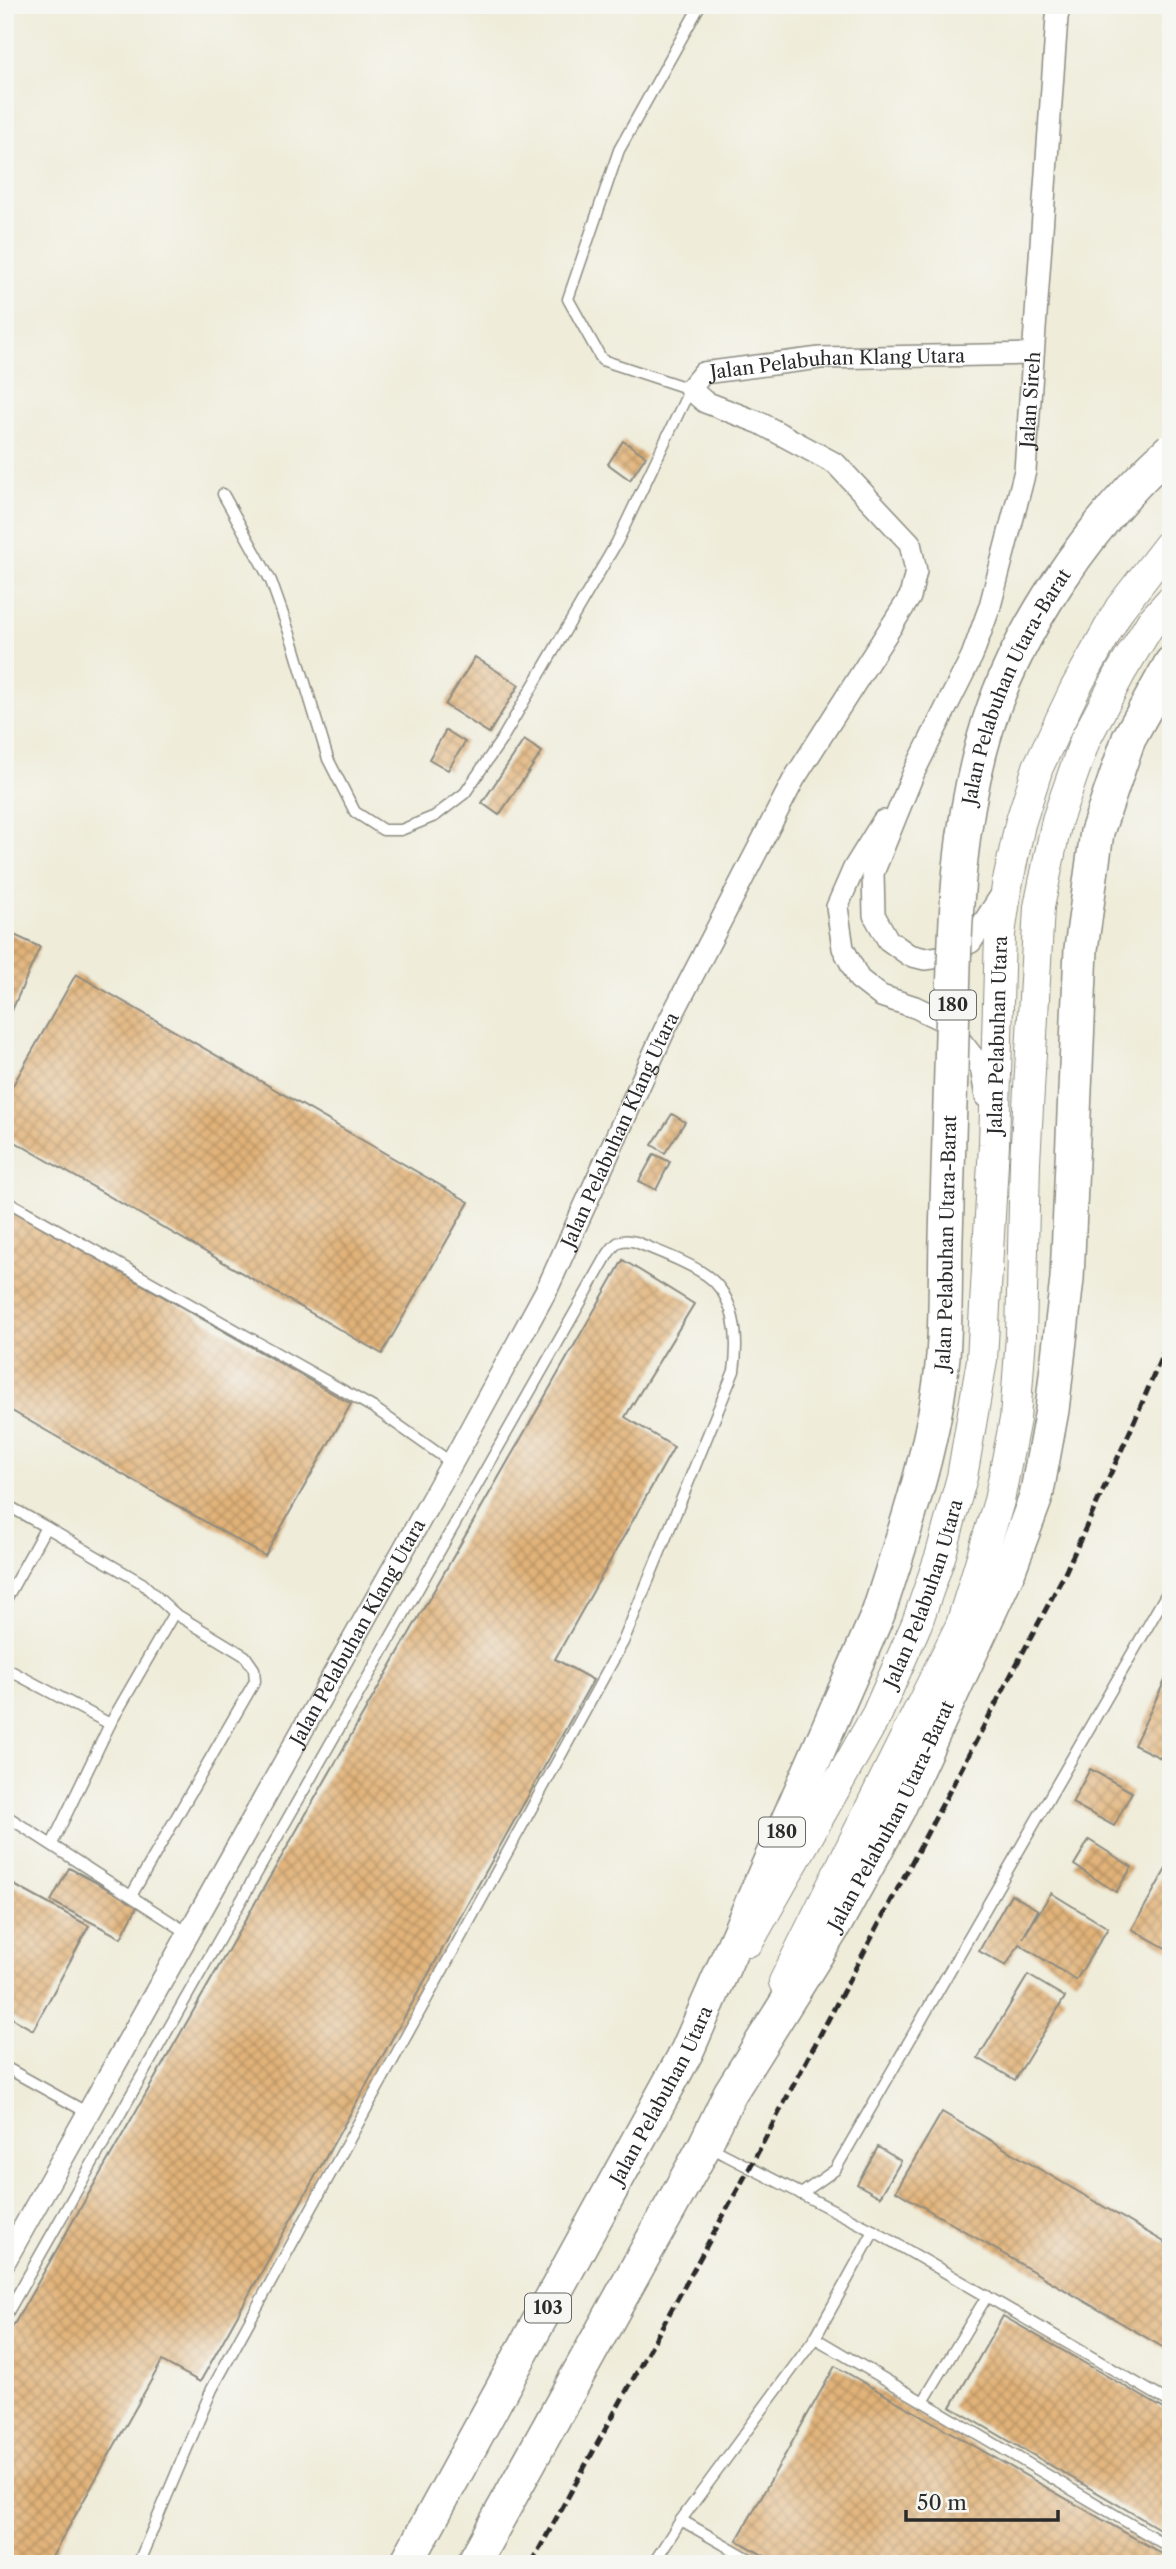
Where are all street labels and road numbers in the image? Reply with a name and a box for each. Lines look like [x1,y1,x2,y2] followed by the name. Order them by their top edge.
[706,344,965,384] street label: Jalan Pelabuhan Klang Utara
[1015,350,1045,452] street label: Jalan Sireh
[957,564,1076,809] street label: Jalan Pelabuhan Utara-Barat
[983,935,1012,1138] street label: Jalan Pelabuhan Utara
[930,990,976,1020] road number: 180
[555,1008,684,1254] street label: Jalan Pelabuhan Klang Utara
[930,1115,961,1374] street label: Jalan Pelabuhan Utara-Barat
[878,1497,967,1694] street label: Jalan Pelabuhan Utara
[284,1515,430,1752] street label: Jalan Pelabuhan Klang Utara
[822,1696,959,1937] street label: Jalan Pelabuhan Utara-Barat
[759,1818,805,1846] road number: 180
[604,2002,717,2191] street label: Jalan Pelabuhan Utara
[525,2294,571,2322] road number: 103

